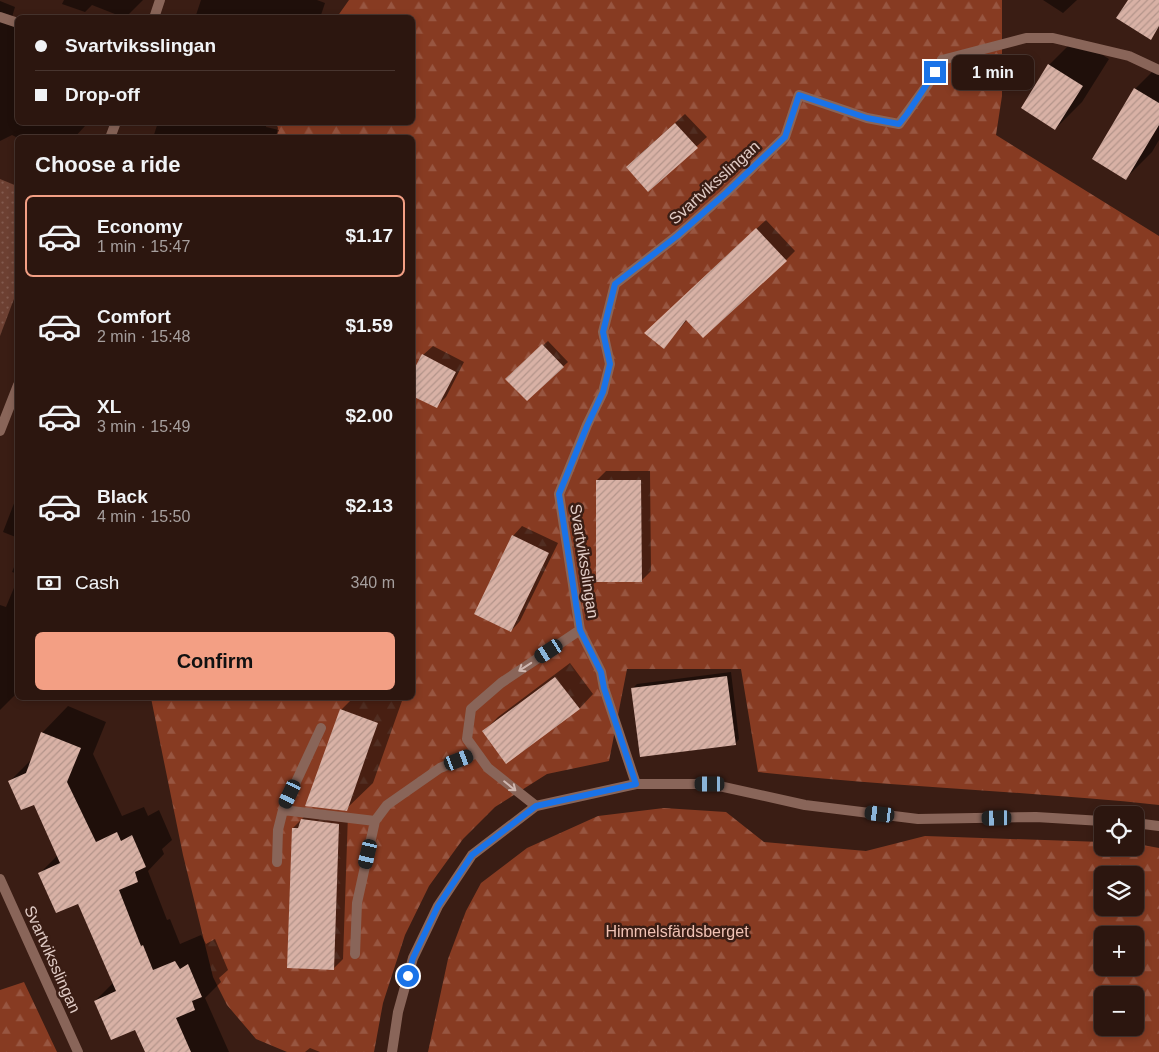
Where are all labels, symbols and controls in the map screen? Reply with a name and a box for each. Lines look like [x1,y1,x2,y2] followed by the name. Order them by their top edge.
[65,35,216,56] text: Svartviksslingan
[952,54,1035,90] callout: 1 min
[924,61,946,83] route end
[972,64,1014,81] text: 1 min
[65,84,140,105] text: Drop-off
[666,137,763,227] street label: Svartviksslingan
[35,152,180,177] text: Choose a ride
[37,214,82,259] icon: car
[97,216,183,237] text: Economy
[345,225,393,246] text: $1.17
[97,238,190,255] text: 1 min · 15:47
[37,304,82,349] icon: car
[97,306,171,327] text: Comfort
[345,315,393,336] text: $1.59
[97,328,190,345] text: 2 min · 15:48
[37,394,82,439] icon: car
[97,396,121,417] text: XL
[345,405,393,426] text: $2.00
[97,418,190,435] text: 3 min · 15:49
[37,484,82,529] icon: car
[97,486,148,507] text: Black
[345,495,393,516] text: $2.13
[567,503,602,620] street label: Svartviksslingan
[97,508,190,525] text: 4 min · 15:50
[35,569,63,597] icon: cash
[75,572,119,593] text: Cash
[351,574,395,591] text: 340 m
[35,632,395,690] button: Confirm
[532,637,565,665] car
[518,662,532,672] one-way arrow
[442,748,475,772] car
[276,777,303,811] car
[695,777,725,792] car
[503,780,516,791] one-way arrow
[864,805,895,823] car
[1094,806,1144,1036] map controls
[1094,806,1144,856] button: locate
[981,810,1012,826] car
[357,838,378,870] car
[1094,866,1144,916] button: layers
[21,903,84,1015] street label: Svartviksslingan
[605,923,749,940] park label: Himmelsfärdsberget
[1094,926,1144,976] button: +
[397,965,419,987] route start
[1094,986,1144,1036] button: −

